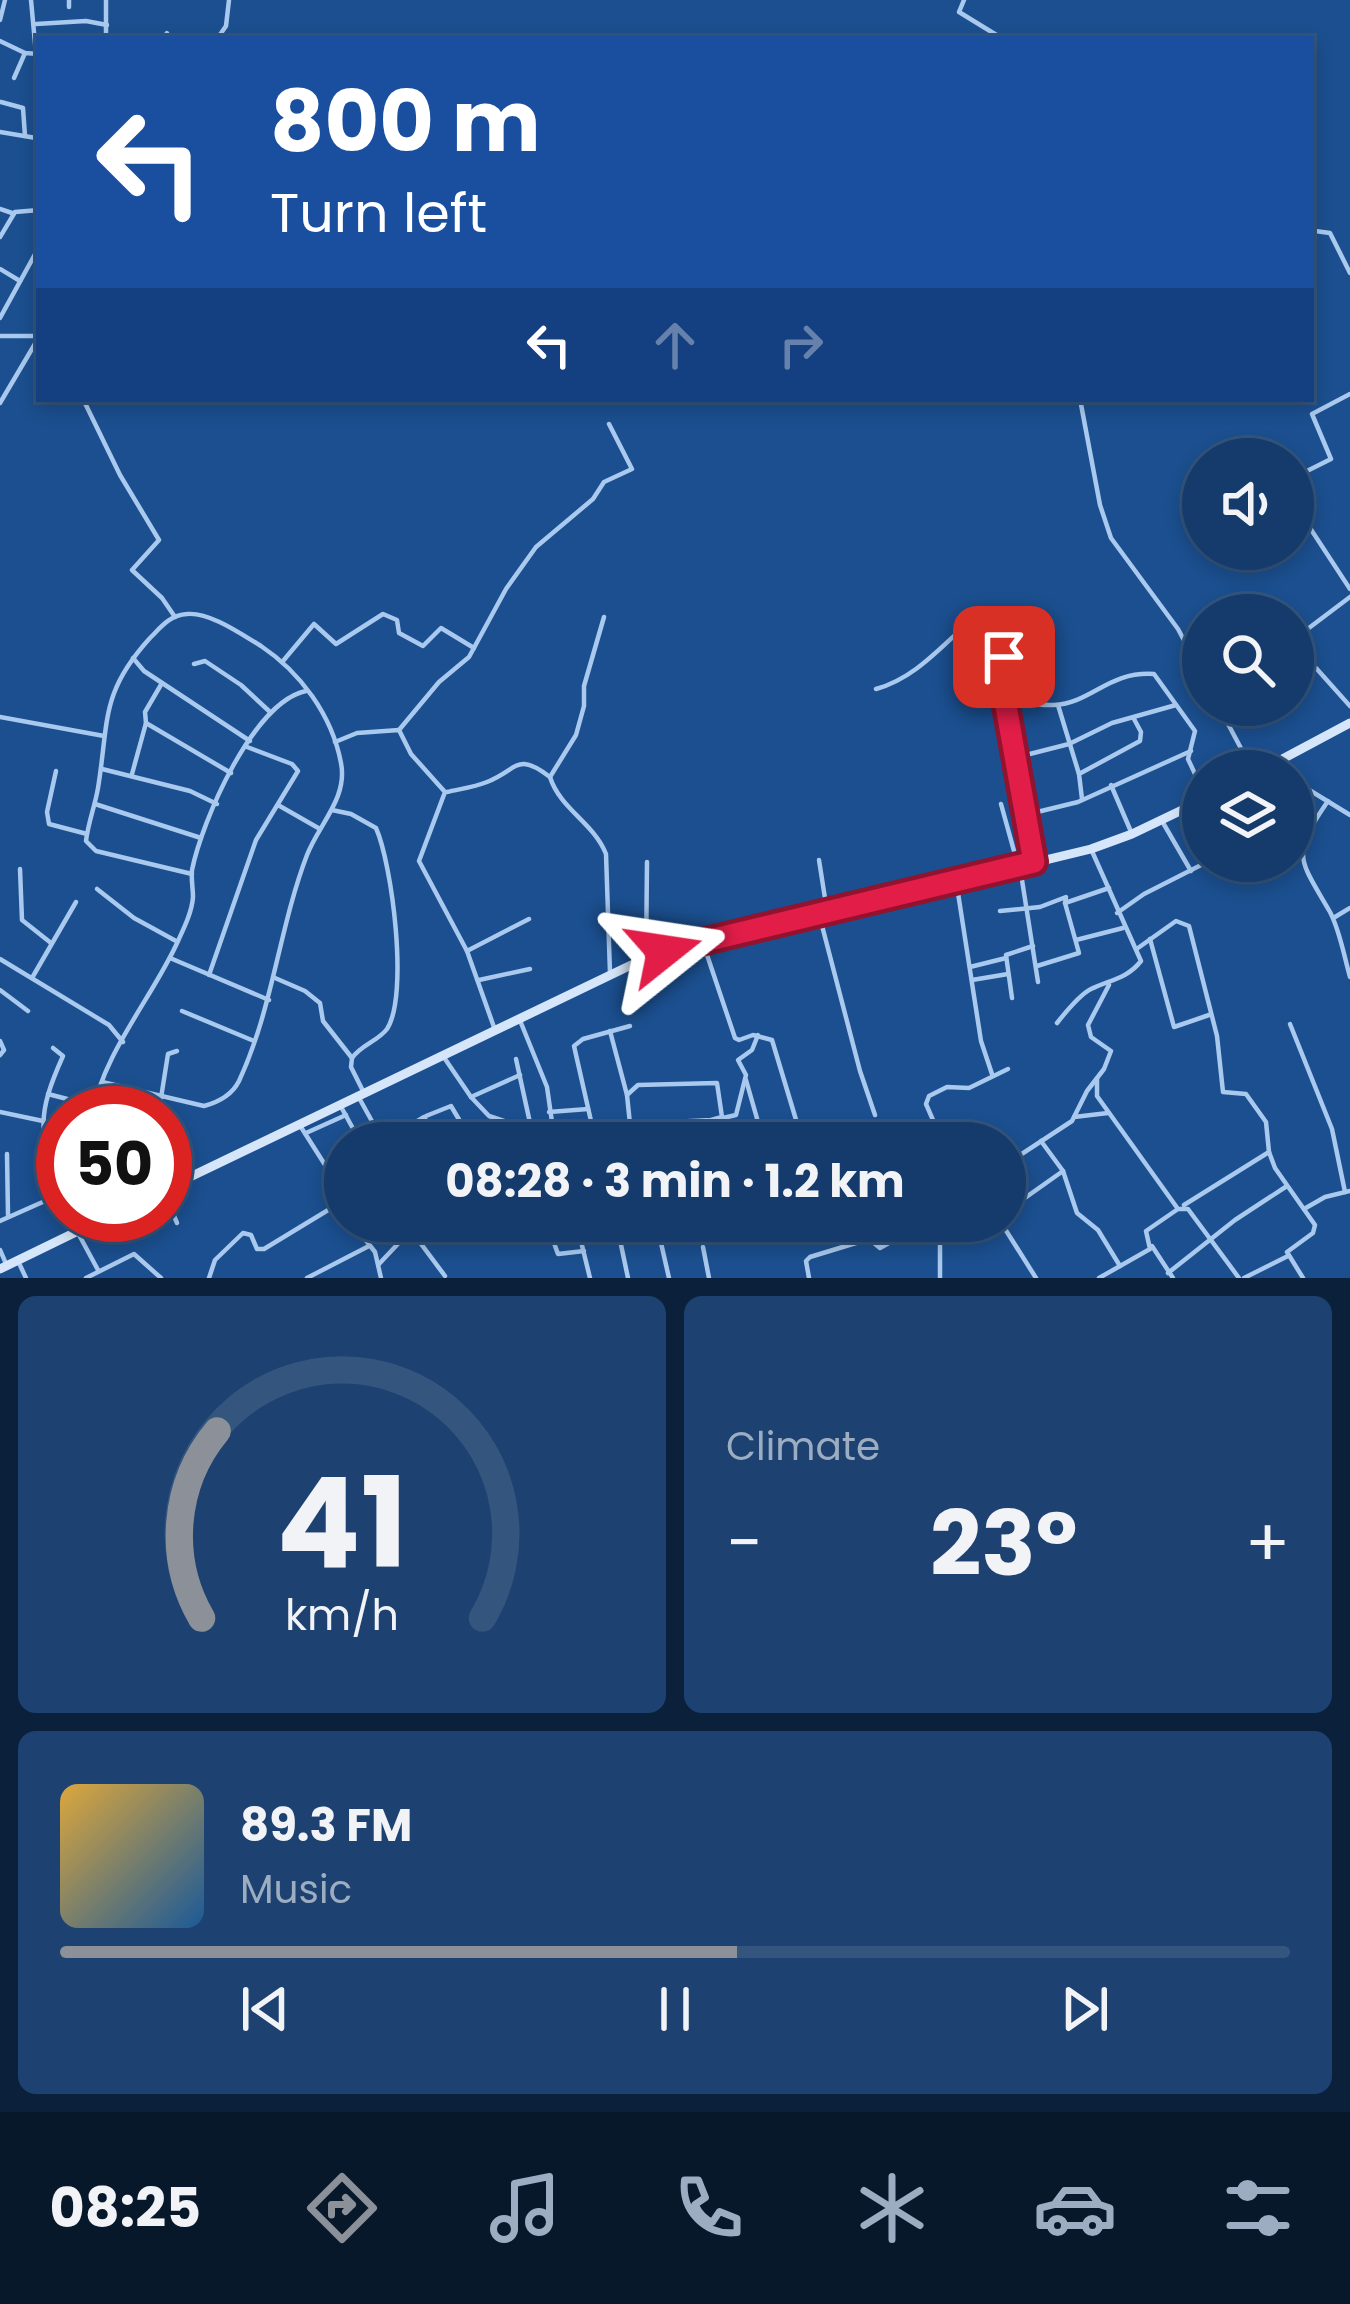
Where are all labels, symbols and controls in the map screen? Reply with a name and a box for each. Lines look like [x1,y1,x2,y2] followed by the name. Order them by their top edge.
[270,63,541,180] text: 800 m
[72,84,228,240] icon: left
[270,175,487,251] text: Turn left
[516,312,582,378] icon: left
[642,312,708,378] icon: ahead
[768,312,834,378] icon: right
[1182,438,1314,882] map controls
[1182,438,1314,570] button: sound
[1182,594,1314,726] button: search
[953,606,1055,708] pin
[971,624,1037,690] icon: arrive
[1182,750,1314,882] button: layers
[601,888,727,1014] position arrow
[36,1086,192,1242] speed limit sign: 50
[445,1150,905,1213] text: 08:28 · 3 min · 1.2 km
[726,1419,880,1474] text: Climate
[276,1436,408,1611] text: 41
[930,1480,1077,1607] text: 23°
[726,1497,762,1589] text: −
[1245,1497,1290,1589] text: +
[285,1584,399,1644] text: km/h
[240,1794,412,1857] text: 89.3 FM
[240,1862,352,1917] text: Music
[232,1976,298,2042] icon: previous
[642,1976,708,2042] icon: pause
[1052,1976,1118,2042] icon: next
[300,2166,384,2250] icon: directions
[483,2166,567,2250] icon: music
[667,2166,751,2250] icon: phone
[850,2166,934,2250] icon: climate
[1033,2166,1117,2250] icon: car
[1216,2166,1300,2250] icon: filters
[50,2170,201,2246] text: 08:25

